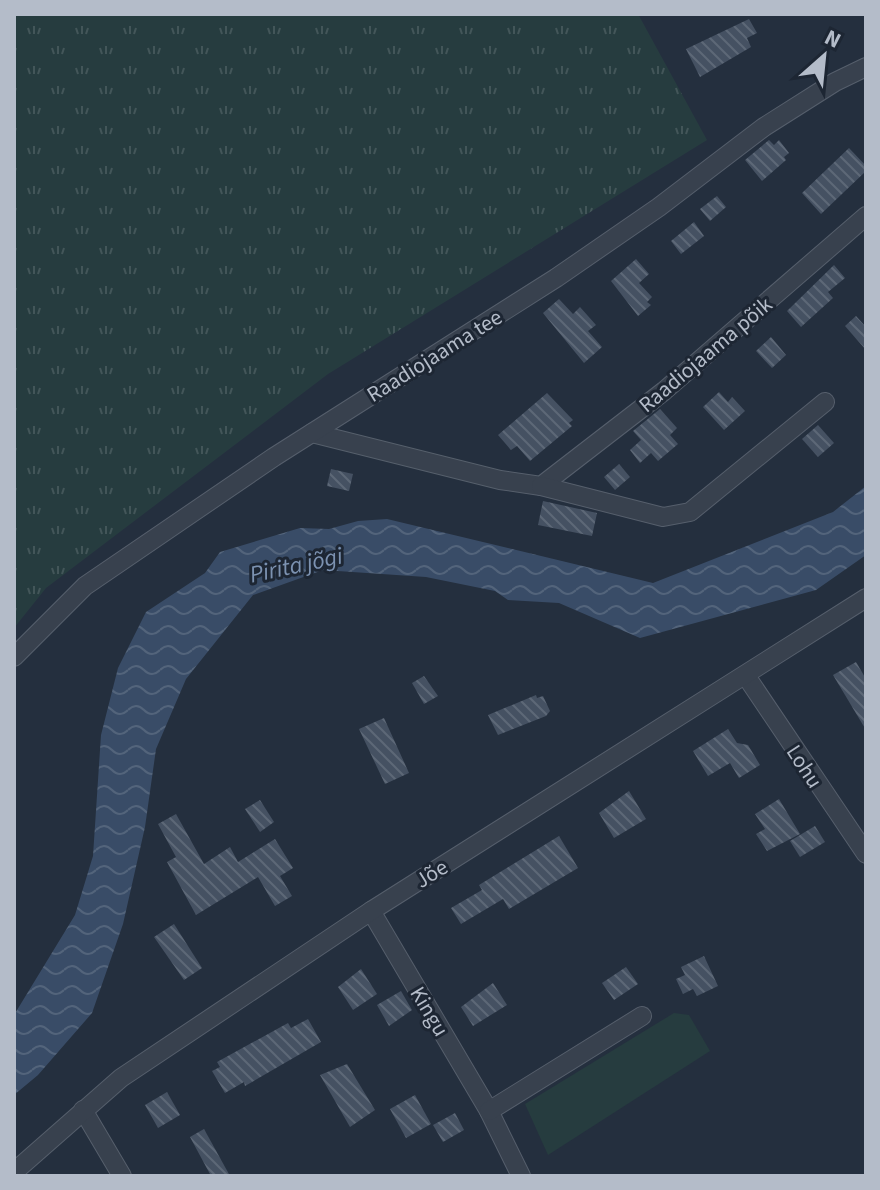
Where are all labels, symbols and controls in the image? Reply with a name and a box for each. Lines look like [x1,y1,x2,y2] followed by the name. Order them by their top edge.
[784,16,864,96] north arrow
[819,21,846,57] text: N
[632,289,780,420] street label: Raadiojaama põik
[361,301,509,410] street label: Raadiojaama tee
[246,538,346,592] water label: Pirita jõgi
[778,738,830,795] street label: Lohu
[409,851,454,896] street label: Jõe
[402,980,457,1043] street label: Kingu

